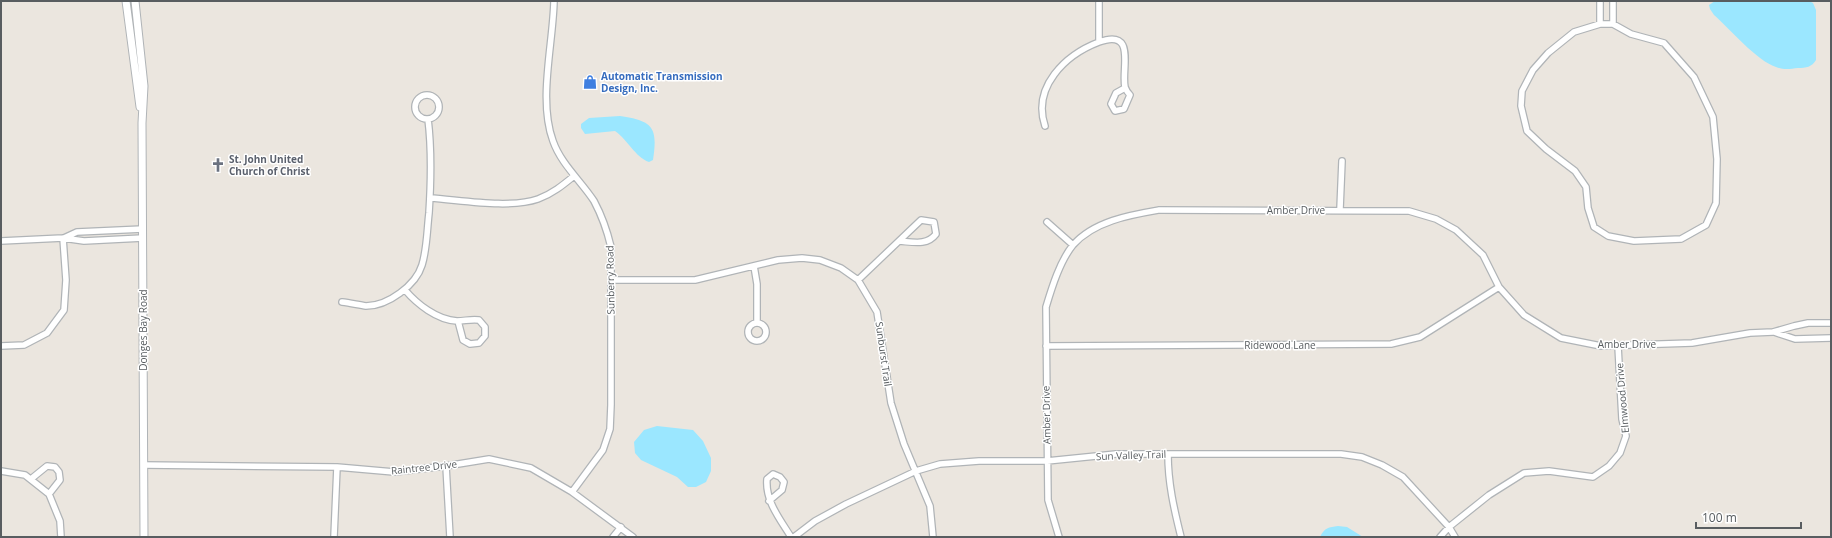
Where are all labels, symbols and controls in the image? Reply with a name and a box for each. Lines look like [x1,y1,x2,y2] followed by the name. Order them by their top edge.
[601,69,723,95] place label: Automatic Transmission Design, Inc.
[582,74,598,90] shop icon: Automatic Transmission Design, Inc.
[229,152,311,178] place label: St. John United Church of Christ
[210,157,226,173] church icon: St. John United Church of Christ
[1267,203,1326,217] street label: Amber Drive
[602,245,618,315] street label: Sunberry Road
[136,289,150,371] street label: Donges Bay Road
[873,321,895,387] street label: Sunburst Trail
[1598,337,1657,351] street label: Amber Drive
[1244,338,1316,352] street label: Ridewood Lane
[1612,362,1632,434] street label: Elmwood Drive
[1038,385,1054,444] street label: Amber Drive
[1096,447,1166,463] street label: Sun Valley Trail
[390,457,458,477] street label: Raintree Drive
[1696,504,1801,530] scale bar
[1702,509,1737,526] text: 100 m

